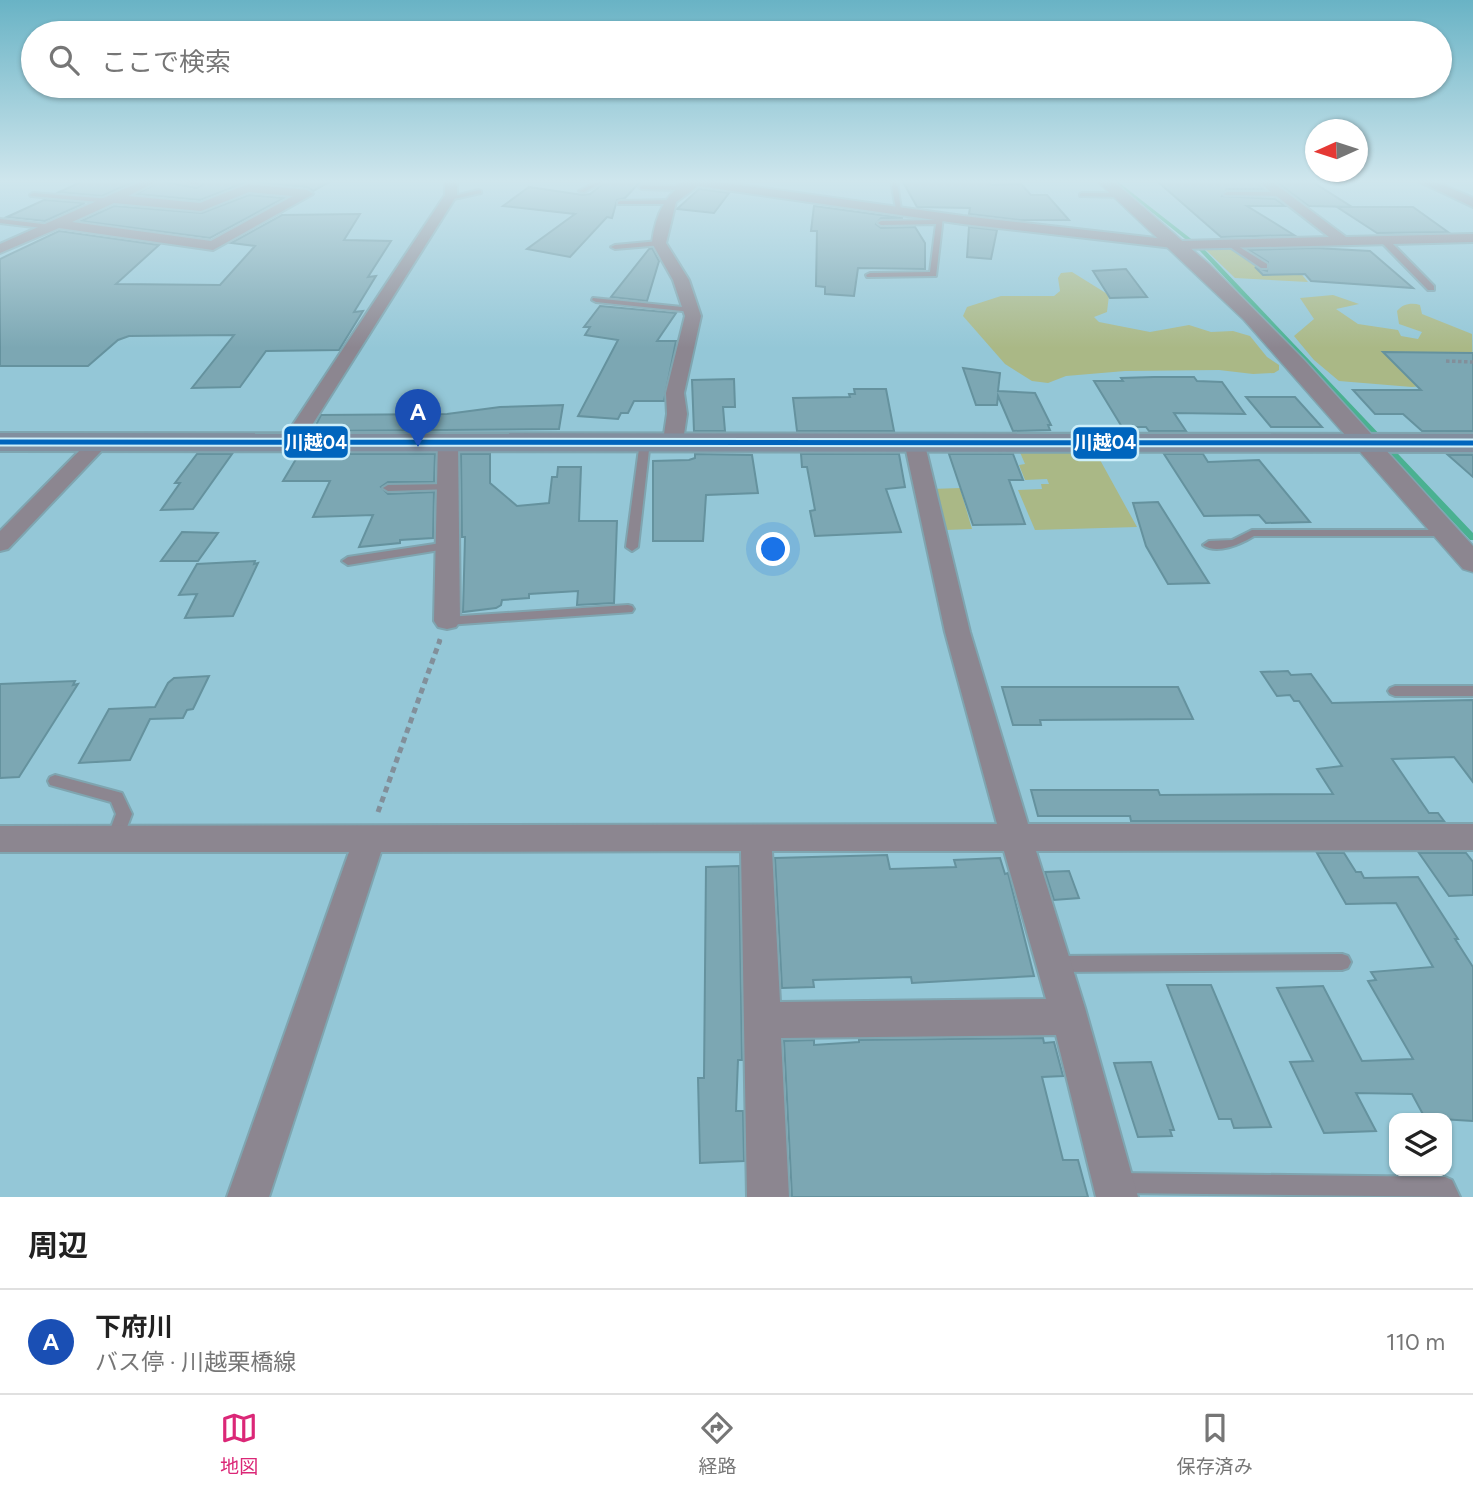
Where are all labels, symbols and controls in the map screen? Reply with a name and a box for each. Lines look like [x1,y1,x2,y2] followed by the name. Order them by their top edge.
[21,21,1452,98] search box
[45,41,83,79] icon: search
[101,46,231,78] text: ここで検索
[1305,119,1368,182] north arrow
[395,389,441,447] pin: A
[283,425,349,459] line badge: 川越04
[1072,426,1138,460] line badge: 川越04
[285,431,347,454] text: 川越04
[1074,431,1136,454] text: 川越04
[756,532,790,566] your location
[1389,1113,1452,1176] map controls
[1389,1113,1452,1176] button: layers
[28,1227,88,1264] text: 周辺
[95,1311,173,1343] text: 下府川
[43,1328,59,1356] text: A
[1386,1328,1445,1356] text: 110 m
[95,1348,296,1376] text: バス停 · 川越栗橋線
[220,1409,258,1478] tab: 地図
[698,1409,737,1478] tab: 経路
[1177,1409,1253,1478] tab: 保存済み

